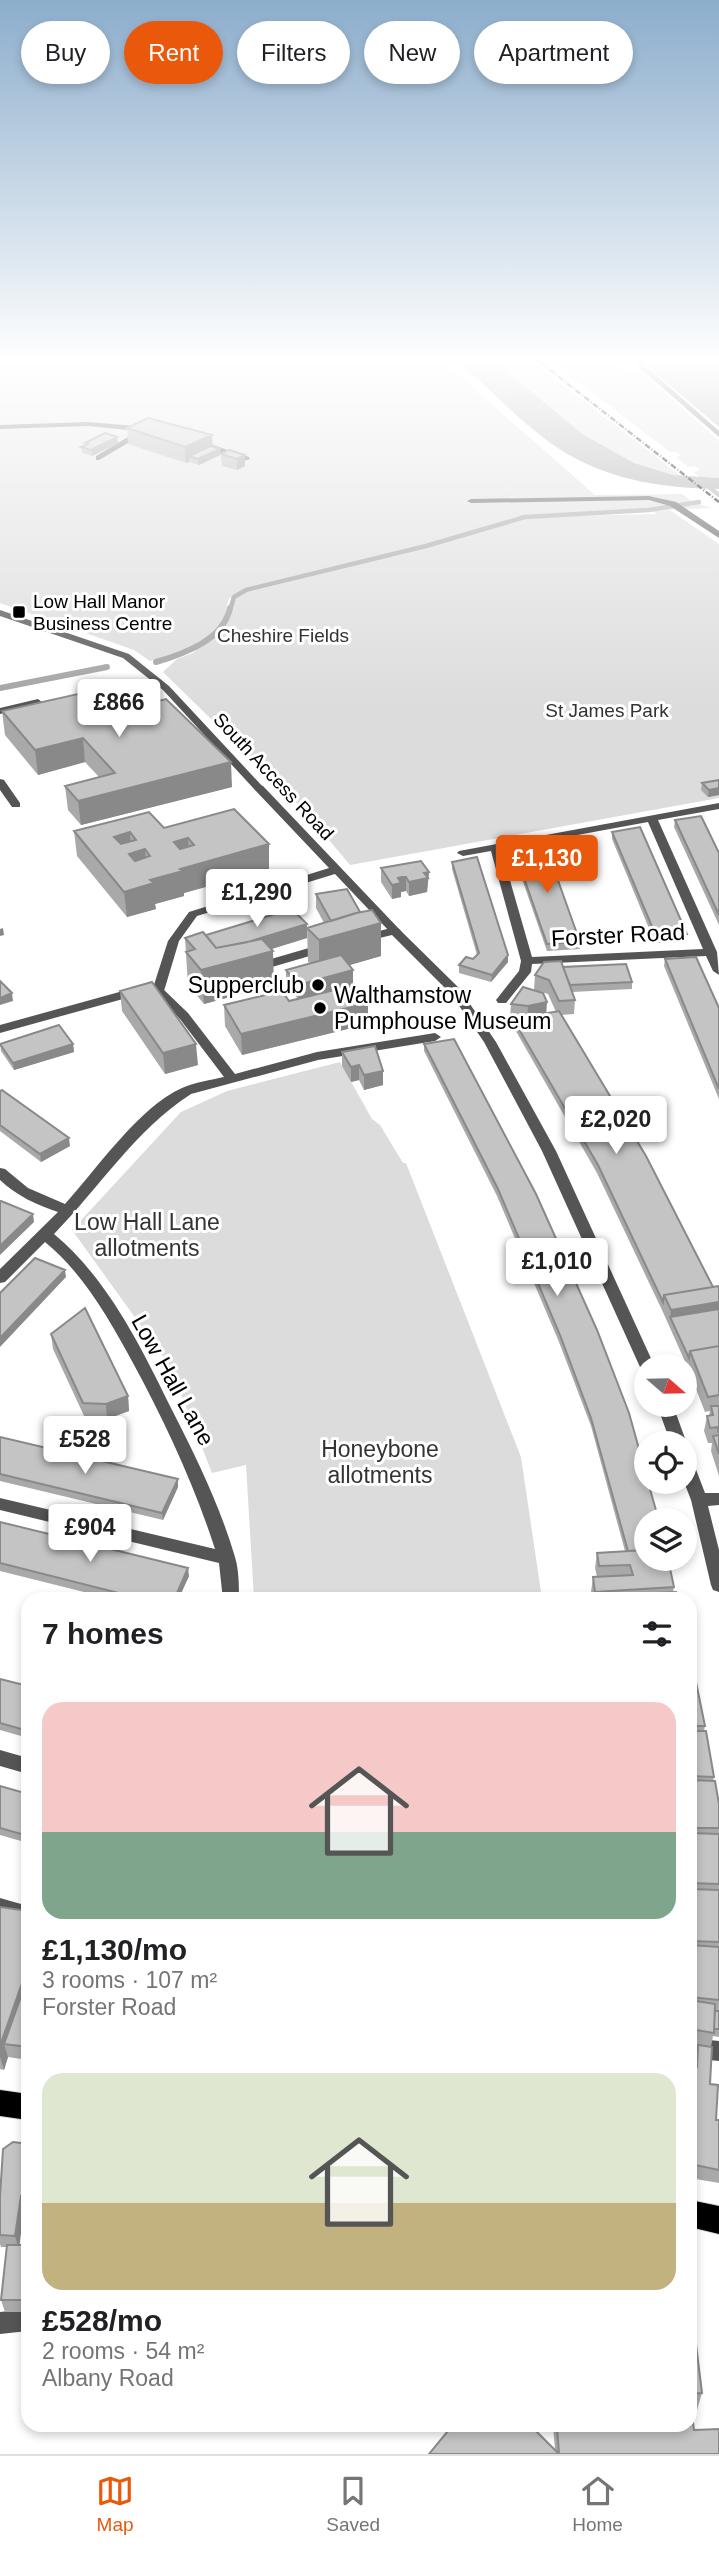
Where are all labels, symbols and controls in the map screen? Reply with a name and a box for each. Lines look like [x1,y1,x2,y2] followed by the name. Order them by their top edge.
[21,21,110,84] chip: Buy
[124,21,223,84] chip: Rent
[237,21,350,84] chip: Filters
[364,21,460,84] chip: New
[474,21,633,84] chip: Apartment
[33,591,172,634] place label: Low Hall Manor Business Centre
[11,604,27,620] marker: Low Hall Manor Business Centre
[217,625,349,646] park label: Cheshire Fields
[78,680,160,739] pin: £866
[93,689,145,715] text: £866
[545,700,669,721] park label: St James Park
[209,709,338,844] street label: South Access Road
[490,836,604,895] pin: £1,130
[512,845,582,871] text: £1,130
[200,870,314,929] pin: £1,290
[222,879,292,905] text: £1,290
[550,919,686,951] street label: Forster Road
[188,972,304,998] place label: Supperclub
[310,977,326,993] marker: Supperclub
[334,982,551,1034] place label: Walthamstow Pumphouse Museum
[312,1000,328,1016] marker: Walthamstow Pumphouse Museum
[559,1096,673,1156] pin: £2,020
[581,1106,651,1132] text: £2,020
[74,1209,220,1261] park label: Low Hall Lane allotments
[500,1238,614,1298] pin: £1,010
[522,1248,592,1274] text: £1,010
[126,1310,220,1450] street label: Low Hall Lane
[634,1354,696,1418] north arrow
[634,1354,697,1571] map controls
[44,1416,126,1476] pin: £528
[59,1426,111,1452] text: £528
[634,1431,697,1494] button: locate
[321,1436,439,1488] park label: Honeybone allotments
[49,1504,131,1564] pin: £904
[634,1508,697,1571] button: layers
[64,1514,116,1540] text: £904
[638,1615,676,1653] icon: filters
[42,1617,164,1650] text: 7 homes
[296,1748,422,1874] icon: home
[42,1933,187,1966] text: £1,130/mo
[42,1967,217,1993] text: 3 rooms · 107 m²
[42,1994,176,2020] text: Forster Road
[296,2119,422,2245] icon: home
[42,2304,162,2337] text: £528/mo
[42,2338,204,2364] text: 2 rooms · 54 m²
[42,2365,174,2391] text: Albany Road
[96,2472,134,2536] tab: Map
[326,2472,380,2536] tab: Saved
[572,2472,623,2536] tab: Home

